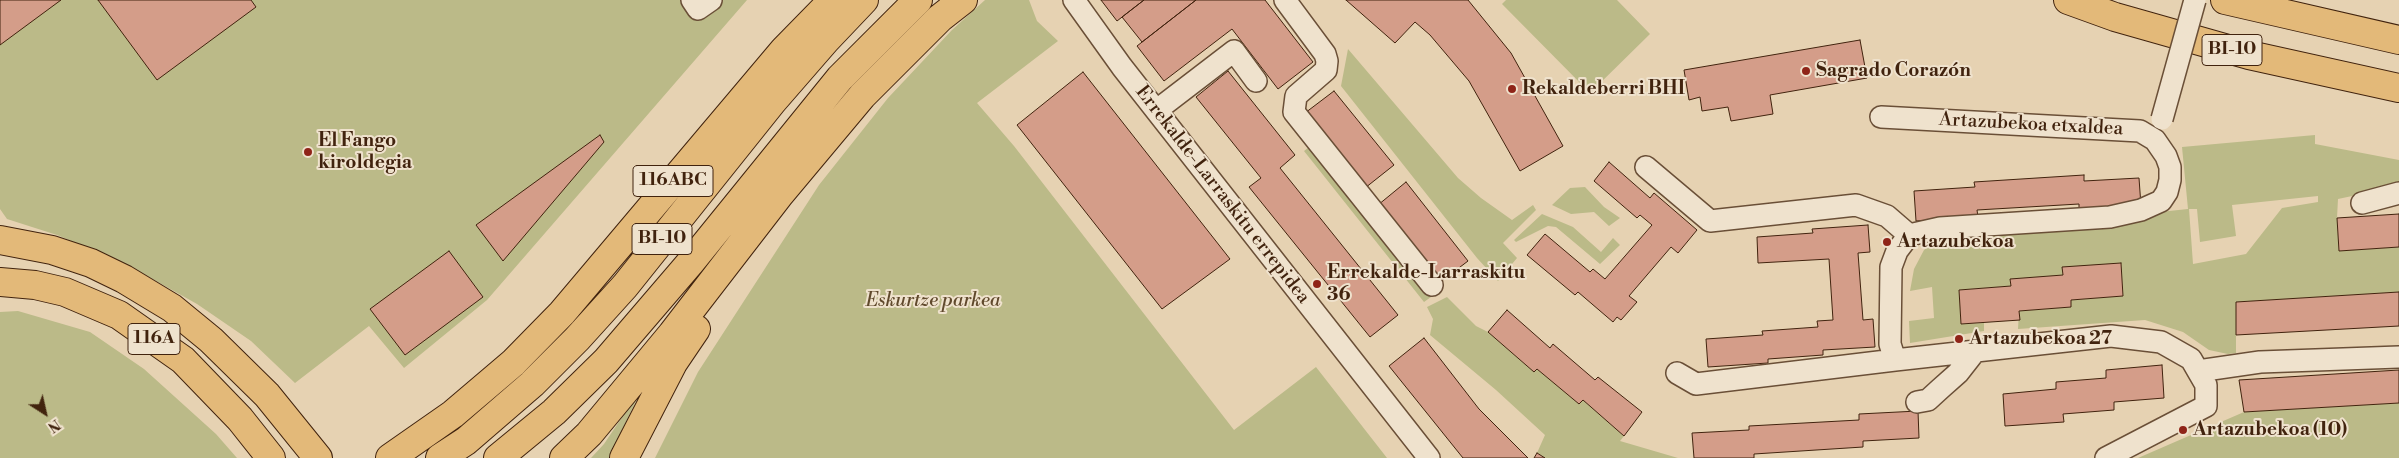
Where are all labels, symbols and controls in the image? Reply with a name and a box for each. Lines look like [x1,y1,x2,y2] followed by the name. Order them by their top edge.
[2202,34,2262,66] road number: BI-10
[1816,60,1971,82] place label: Sagrado Corazón
[1800,65,1812,77] marker: Sagrado Corazón
[1522,78,1685,100] place label: Rekaldeberri BHI
[1130,81,1314,309] street label: Errekalde-Larraskitu errepidea
[1506,83,1518,95] marker: Rekaldeberri BHI
[1938,109,2124,141] street label: Artazubekoa etxaldea
[318,130,412,174] place label: El Fango kiroldegia
[302,146,314,158] marker: El Fango kiroldegia
[633,166,713,197] road number: 116ABC
[632,223,692,254] road number: BI-10
[1897,231,2014,253] place label: Artazubekoa
[1881,236,1893,248] marker: Artazubekoa
[1327,262,1525,306] place label: Errekalde-Larraskitu 36
[1311,278,1323,290] marker: Errekalde-Larraskitu 36
[866,290,1000,312] park label: Eskurtze parkea
[128,324,180,354] road number: 116A
[1969,328,2112,350] place label: Artazubekoa 27
[1953,333,1965,345] marker: Artazubekoa 27
[20,388,70,438] north arrow
[44,415,63,436] text: N
[2193,419,2347,441] place label: Artazubekoa (10)
[2177,424,2189,436] marker: Artazubekoa (10)

